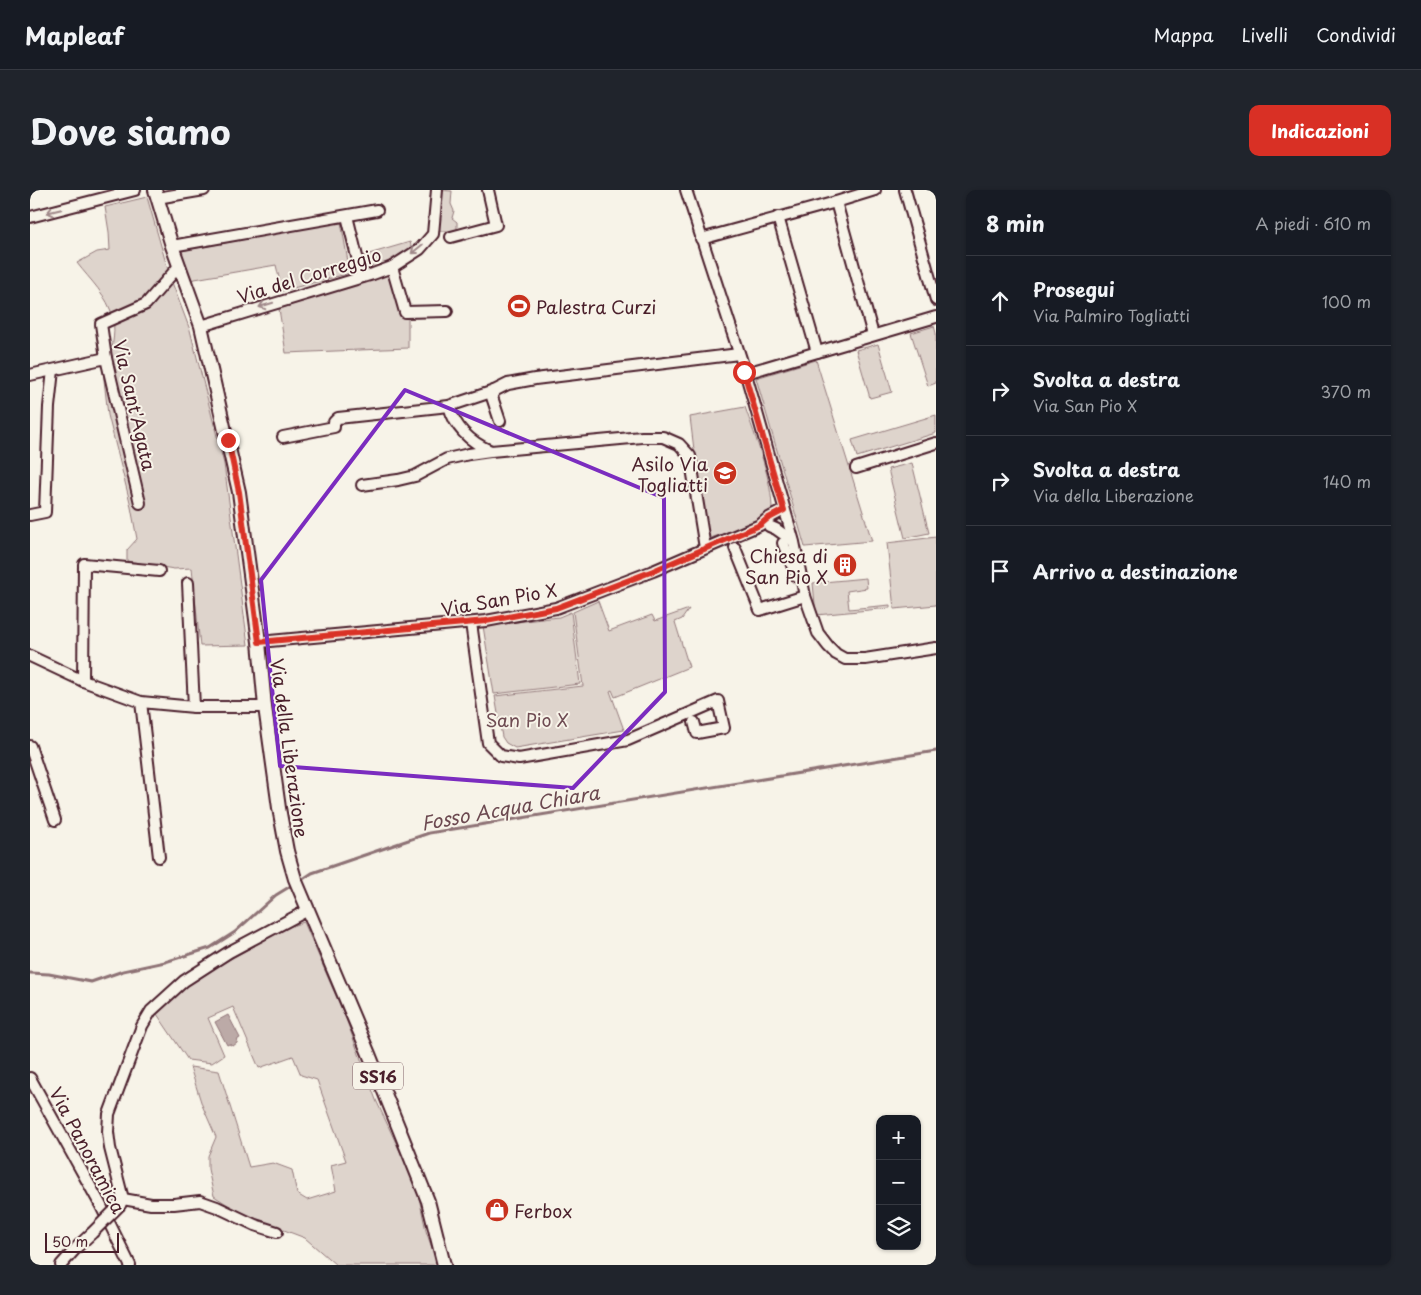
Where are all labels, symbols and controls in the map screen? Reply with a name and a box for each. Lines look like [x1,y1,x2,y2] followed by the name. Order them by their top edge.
[25,17,124,53] text: Mapleaf
[1154,21,1214,48] text: Mappa
[1242,21,1288,48] text: Livelli
[1316,21,1396,48] text: Condividi
[30,104,231,157] text: Dove siamo
[1249,105,1391,156] button: Indicazioni
[47,206,63,216] one-way arrow
[986,207,1045,239] text: 8 min
[1256,211,1371,235] text: A piedi · 610 m
[234,240,384,310] street label: Via del Correggio
[411,244,424,255] one-way arrow
[1033,275,1115,303] text: Prosegui
[986,287,1014,315] icon: ahead
[1322,289,1371,313] text: 100 m
[506,293,532,319] sports icon: Palestra Curzi
[536,293,656,320] place label: Palestra Curzi
[258,301,274,311] one-way arrow
[1033,303,1190,327] text: Via Palmiro Togliatti
[107,337,163,474] street label: Via Sant'Agata
[733,361,756,384] route start
[1033,365,1180,393] text: Svolta a destra
[986,377,1014,405] icon: right
[1321,379,1371,403] text: 370 m
[1033,393,1137,417] text: Via San Pio X
[217,429,240,452] route end
[631,450,709,498] place label: Asilo Via Togliatti
[1033,455,1180,483] text: Svolta a destra
[712,460,738,486] school or university icon: Asilo Via Togliatti
[986,467,1014,495] icon: right
[1323,469,1371,493] text: 140 m
[1033,483,1194,507] text: Via della Liberazione
[745,542,828,590] place label: Chiesa di San Pio X
[832,552,858,578] building icon: Chiesa di San Pio X
[986,557,1014,585] icon: arrive
[1033,557,1238,585] text: Arrivo a destinazione
[439,576,559,622] street label: Via San Pio X
[264,656,316,840] street label: Via della Liberazione
[485,706,569,733] park label: San Pio X
[419,777,602,836] water label: Fosso Acqua Chiara
[353,1062,403,1089] road number: SS16
[43,1082,133,1219] street label: Via Panoramica
[876,1115,921,1250] map controls
[876,1115,921,1160] button: +
[876,1160,921,1205] button: −
[484,1197,510,1223] shop icon: Ferbox
[514,1197,572,1224] place label: Ferbox
[876,1205,921,1250] button: layers
[45,1230,119,1253] scale bar
[52,1231,88,1252] text: 50 m

